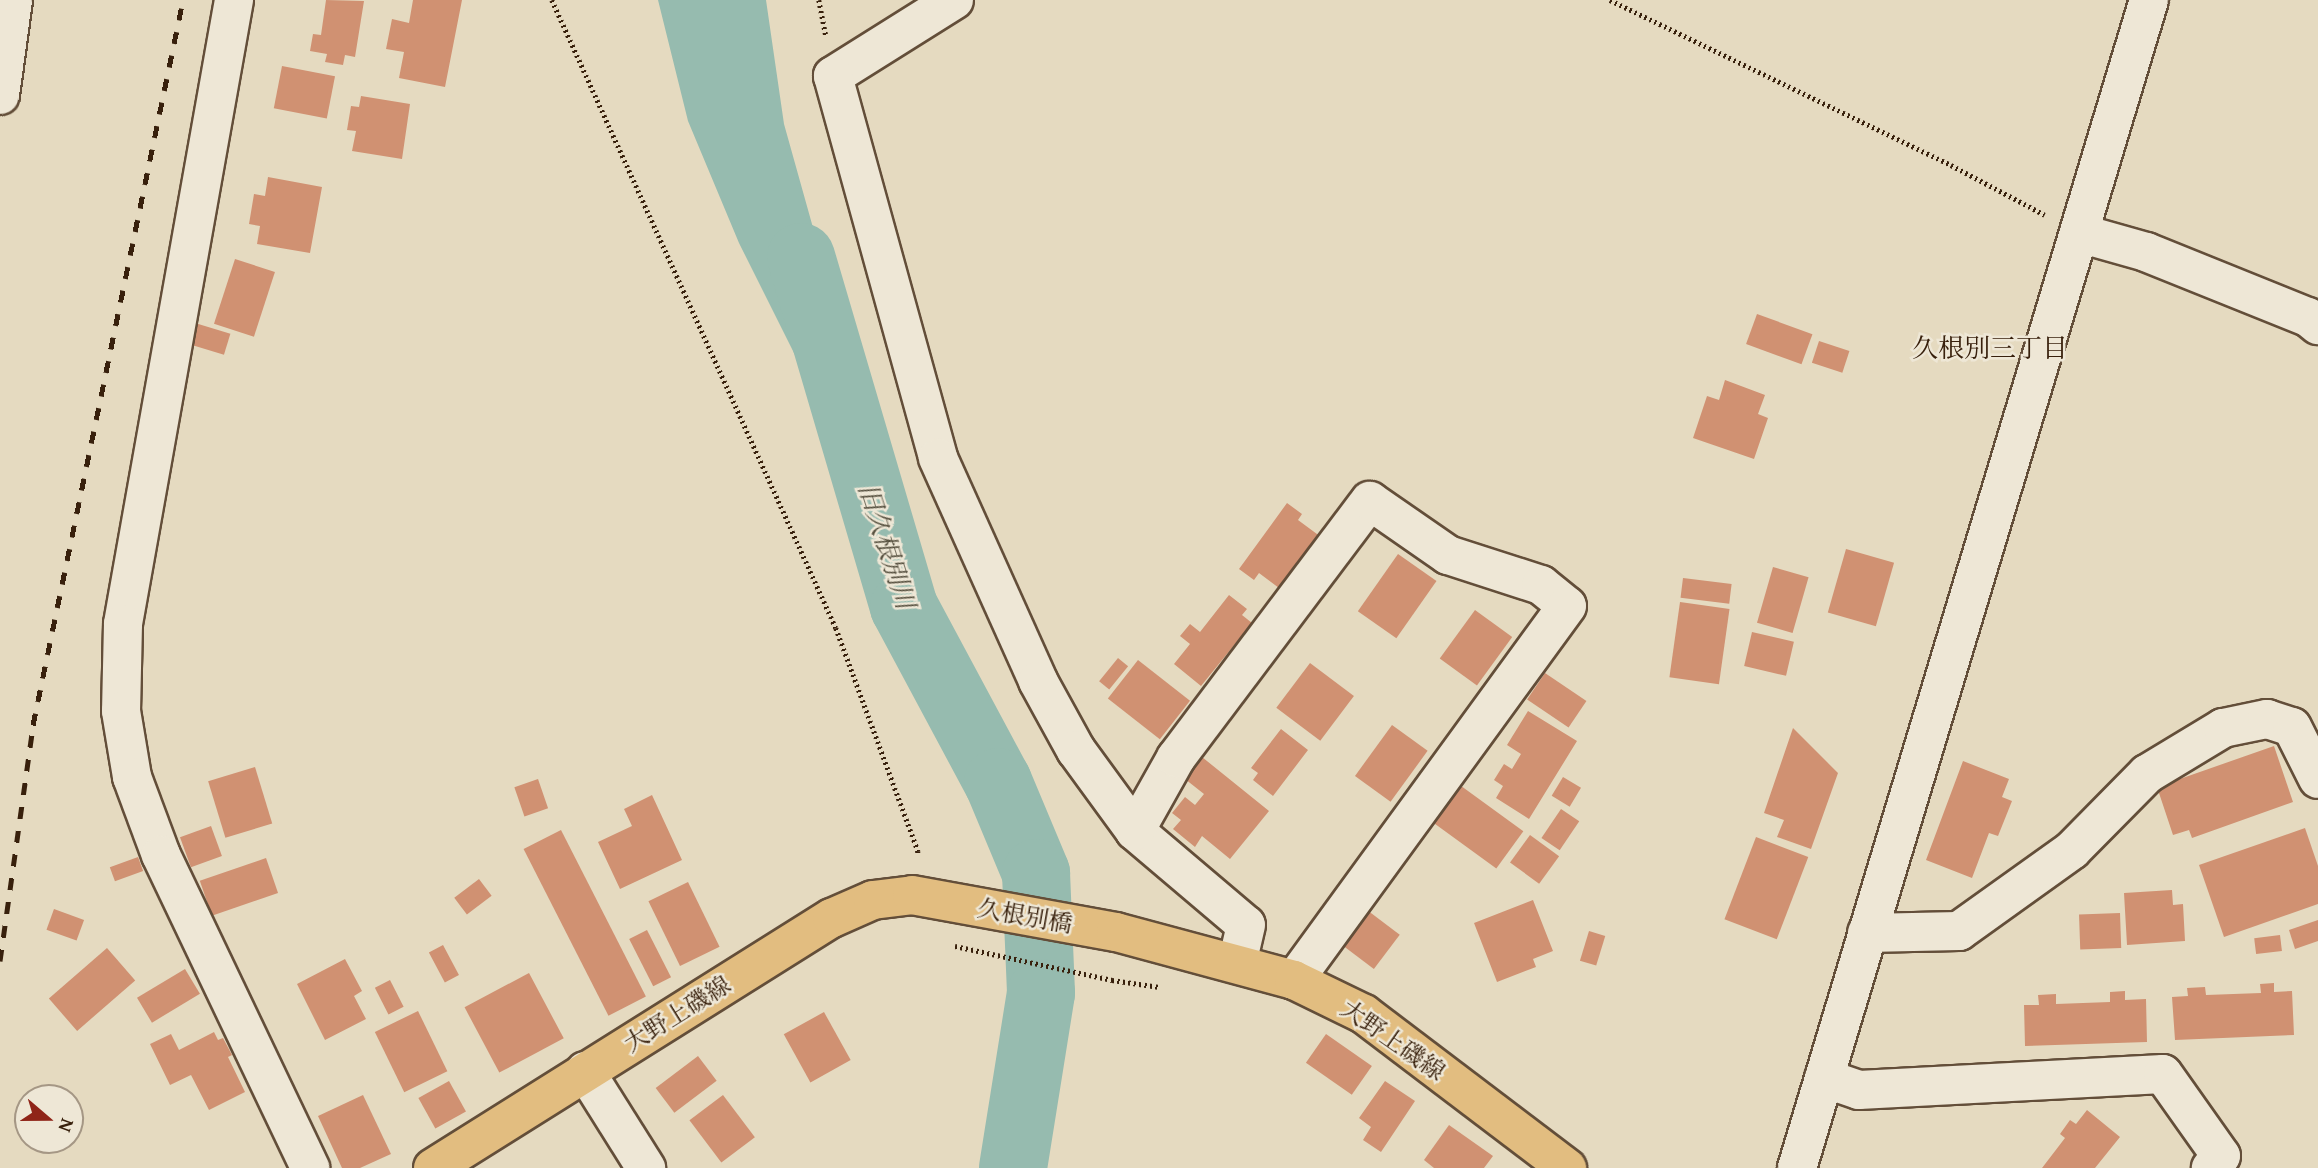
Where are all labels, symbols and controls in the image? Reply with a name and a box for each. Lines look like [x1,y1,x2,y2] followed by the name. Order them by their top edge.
[1912,332,2068,364] district label: 久根別三丁目
[852,479,922,613] water label: 旧久根別川
[975,893,1075,939] street label: 久根別橋
[618,970,736,1058] street label: 大野上磯線
[1336,994,1450,1086] street label: 大野上磯線
[14,1084,84,1154] north arrow
[52,1115,82,1136] text: N

